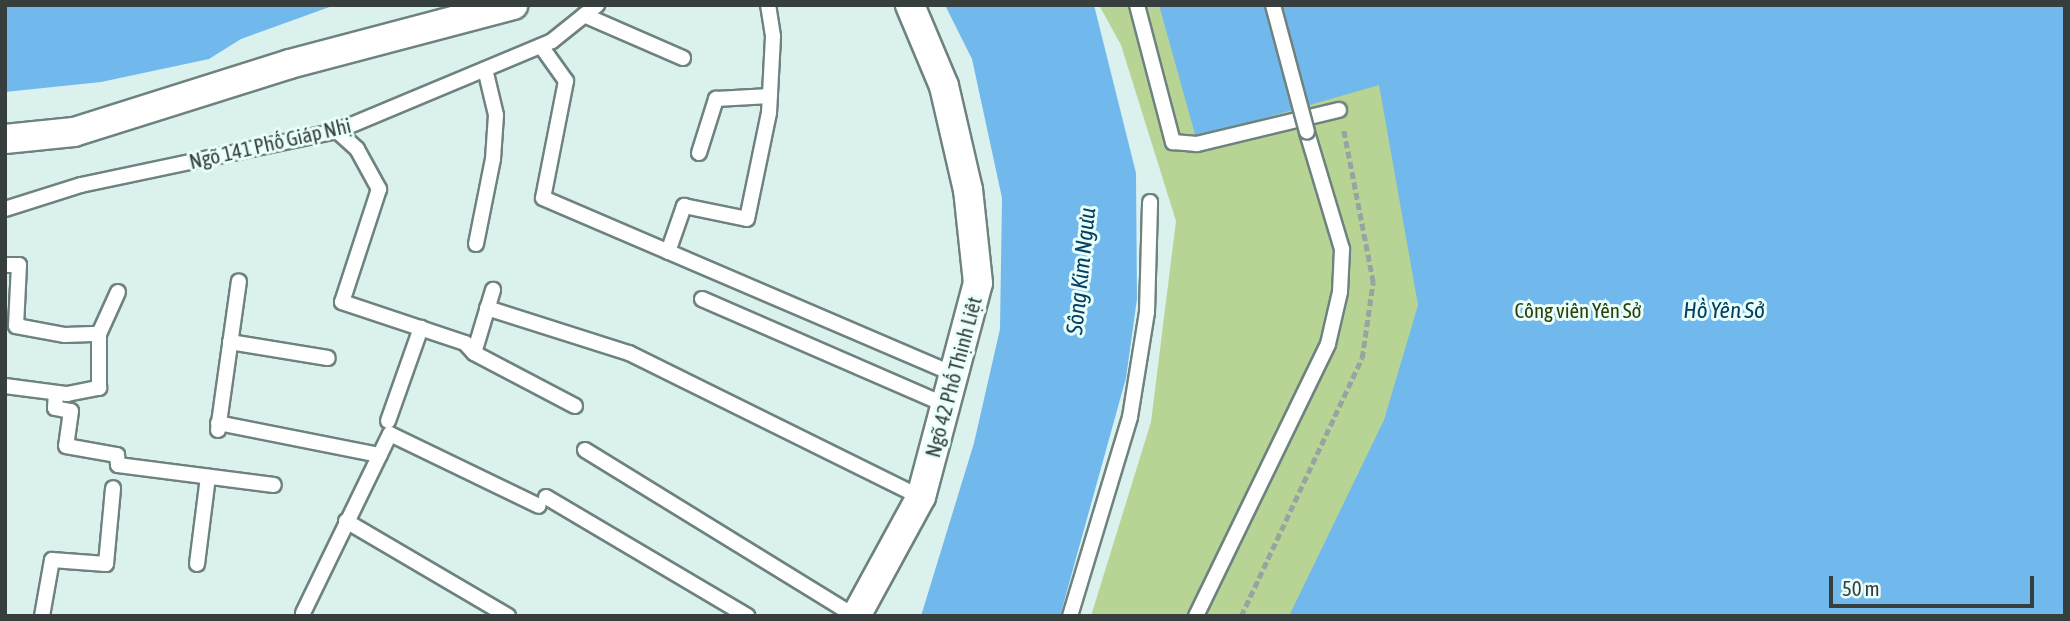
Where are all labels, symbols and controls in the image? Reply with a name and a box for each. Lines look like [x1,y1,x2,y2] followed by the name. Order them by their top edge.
[187,112,353,174] street label: Ngõ 141 Phố Giáp Nhị
[1061,206,1101,336] water label: Sông Kim Ngưu
[919,294,987,460] street label: Ngõ 42 Phố Thịnh Liệt
[1683,296,1765,324] water label: Hồ Yên Sở
[1515,297,1641,323] park label: Công viên Yên Sở
[1832,562,2037,606] scale bar
[1842,576,1880,600] text: 50 m

